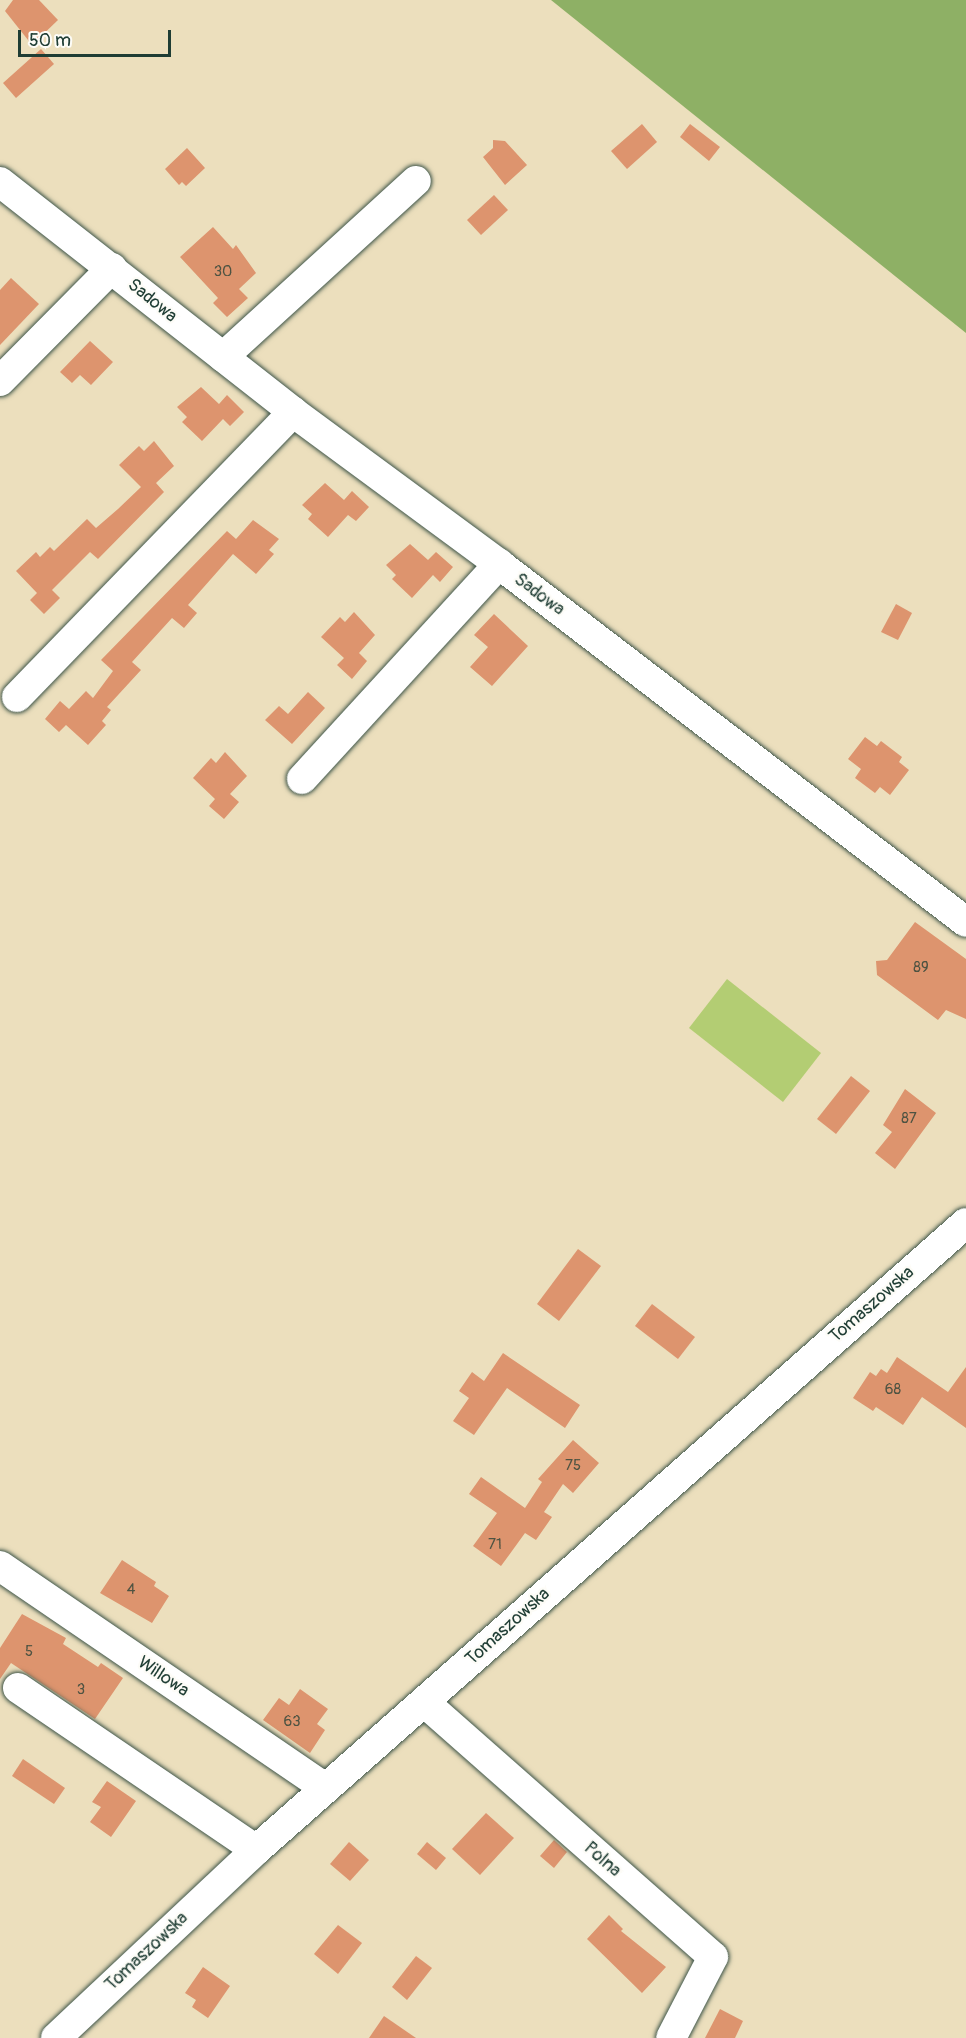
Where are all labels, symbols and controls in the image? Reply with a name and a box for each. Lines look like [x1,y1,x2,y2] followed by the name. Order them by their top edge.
[21,18,174,56] scale bar
[29,29,71,52] text: 50 m
[214,263,232,281] house number: 30
[123,275,181,327] street label: Sadowa
[510,569,568,621] street label: Sadowa
[913,959,929,977] house number: 89
[901,1110,917,1128] house number: 87
[825,1262,919,1348] street label: Tomaszowska
[885,1381,901,1399] house number: 68
[565,1457,581,1475] house number: 75
[488,1536,502,1554] house number: 71
[127,1581,135,1599] house number: 4
[462,1584,554,1670] street label: Tomaszowska
[25,1643,33,1661] house number: 5
[133,1652,193,1702] street label: Willowa
[77,1681,85,1699] house number: 3
[283,1713,301,1731] house number: 63
[579,1838,625,1882] street label: Polna
[101,1908,193,1996] street label: Tomaszowska

